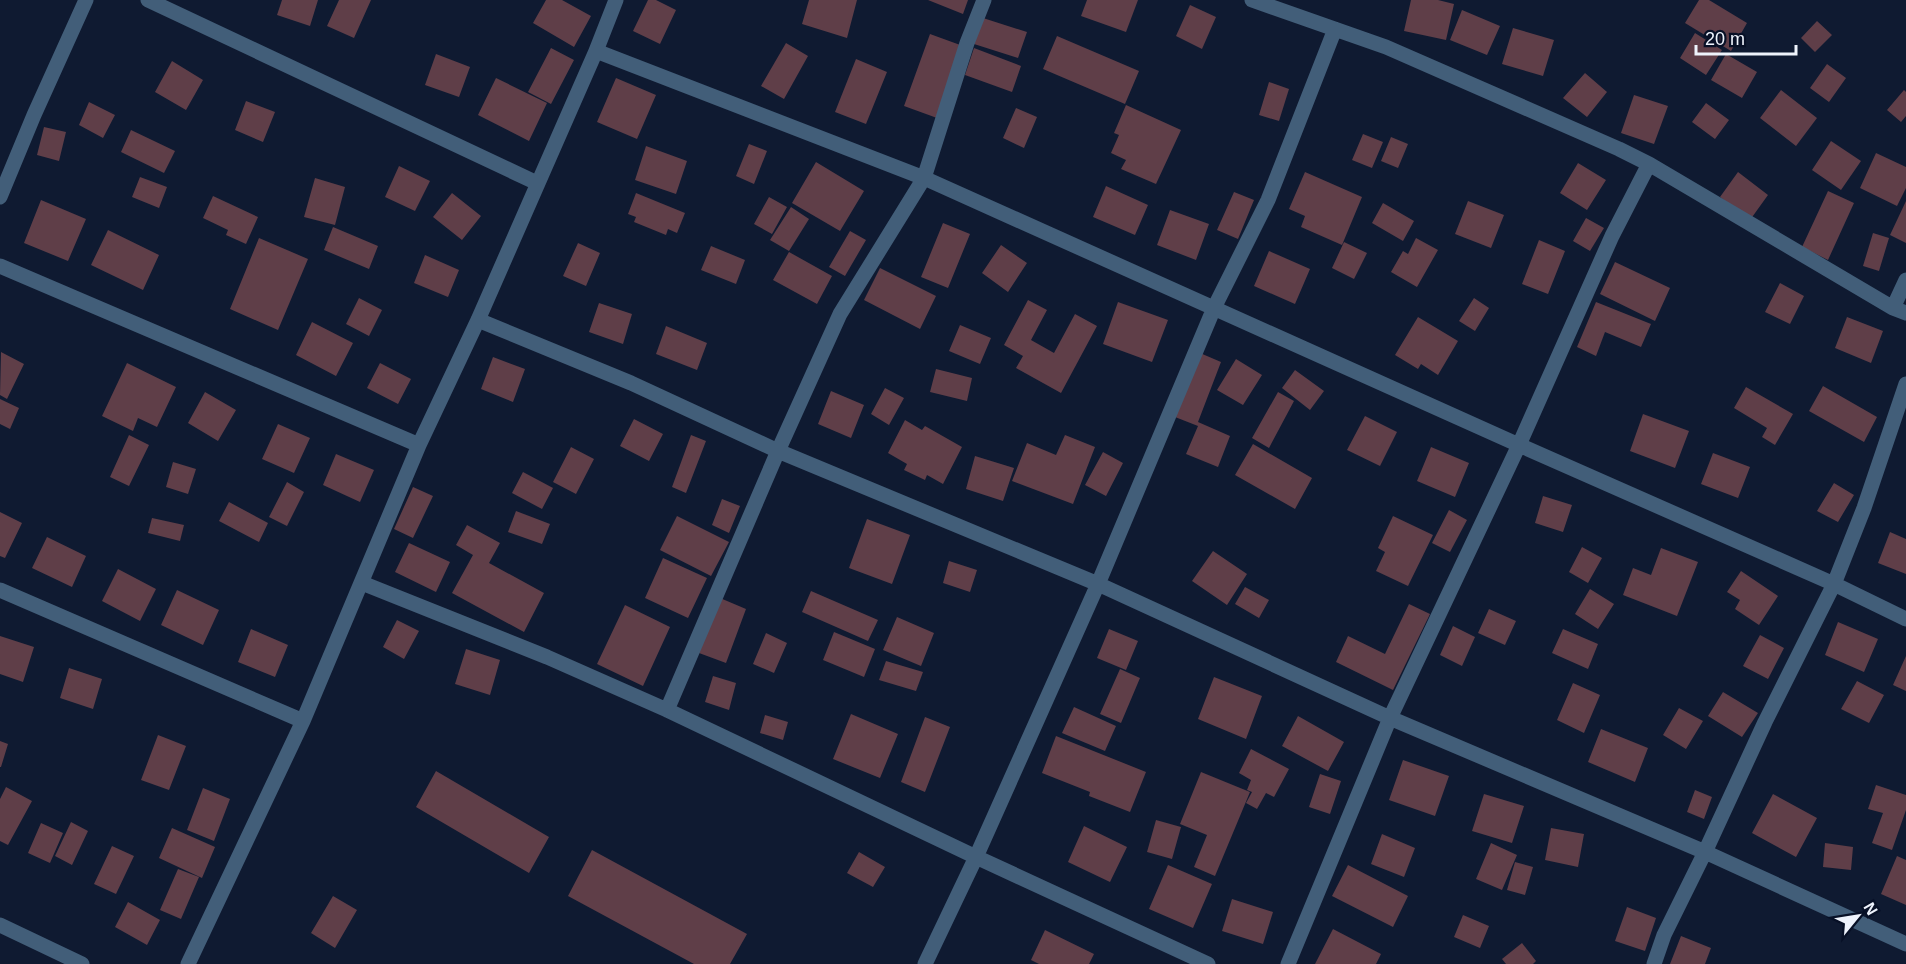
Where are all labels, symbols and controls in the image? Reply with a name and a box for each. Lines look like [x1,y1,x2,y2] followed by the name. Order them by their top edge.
[1696,18,1796,56] scale bar
[1705,29,1745,49] text: 20 m
[1828,886,1888,946] north arrow
[1860,899,1881,918] text: N

